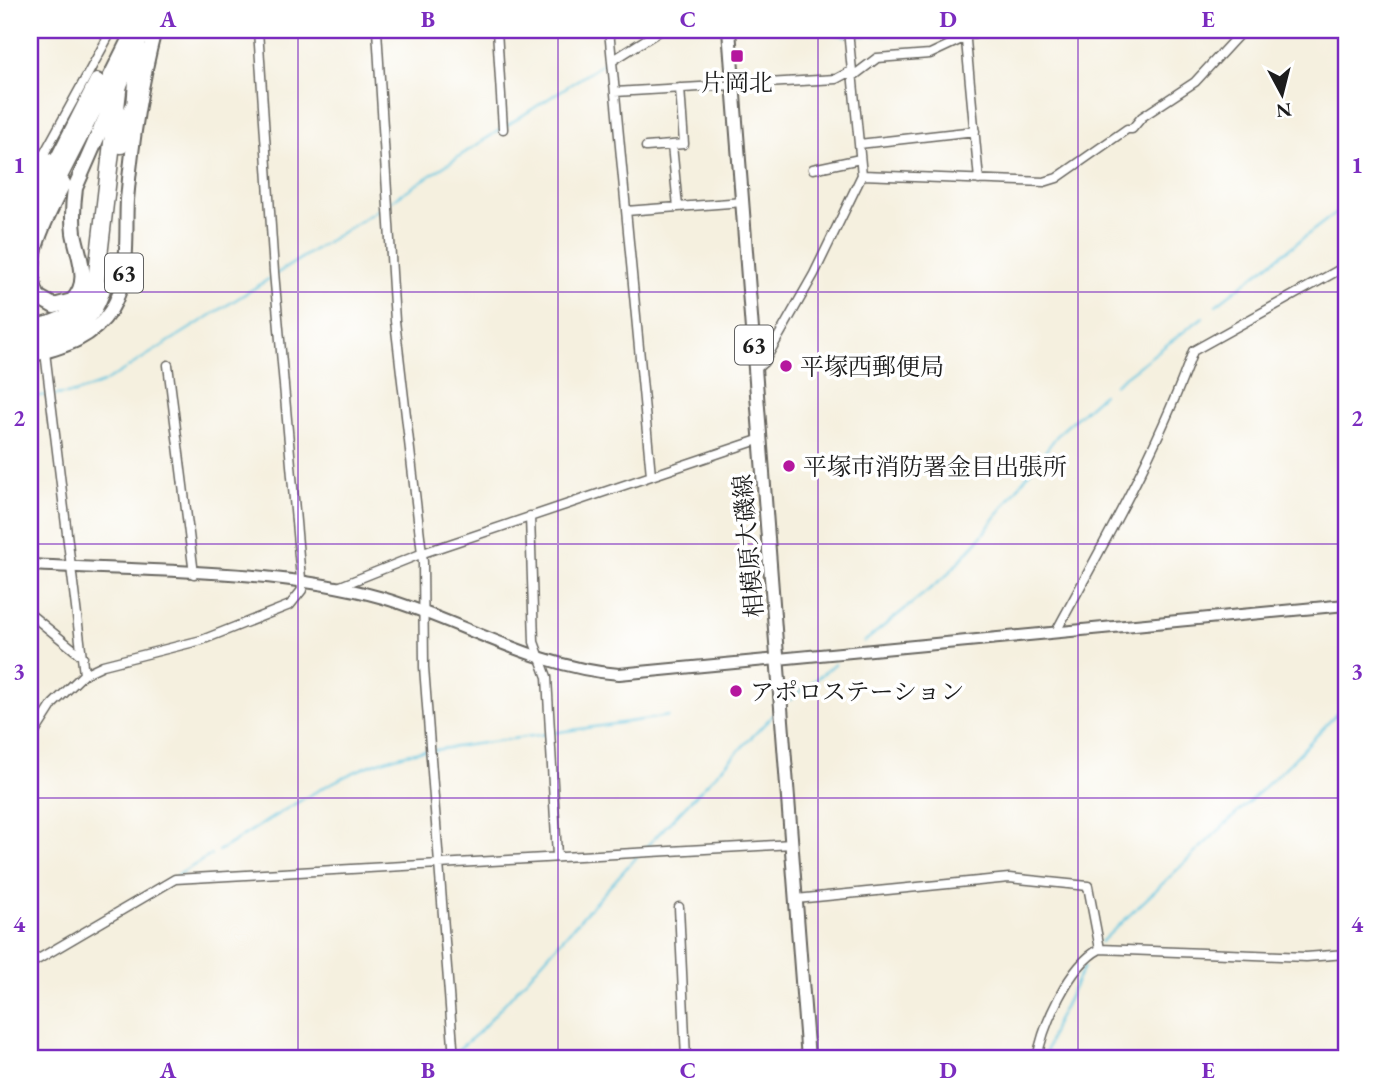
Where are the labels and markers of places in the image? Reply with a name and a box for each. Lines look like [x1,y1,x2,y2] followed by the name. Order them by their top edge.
[729,48,745,64] marker: 片岡北
[701,67,773,98] place label: 片岡北
[800,351,944,382] place label: 平塚西郵便局
[778,358,794,374] marker: 平塚西郵便局
[803,451,1067,482] place label: 平塚市消防署金目出張所
[781,458,797,474] marker: 平塚市消防署金目出張所
[750,676,965,707] place label: アポロステーション
[728,683,744,699] marker: アポロステーション

